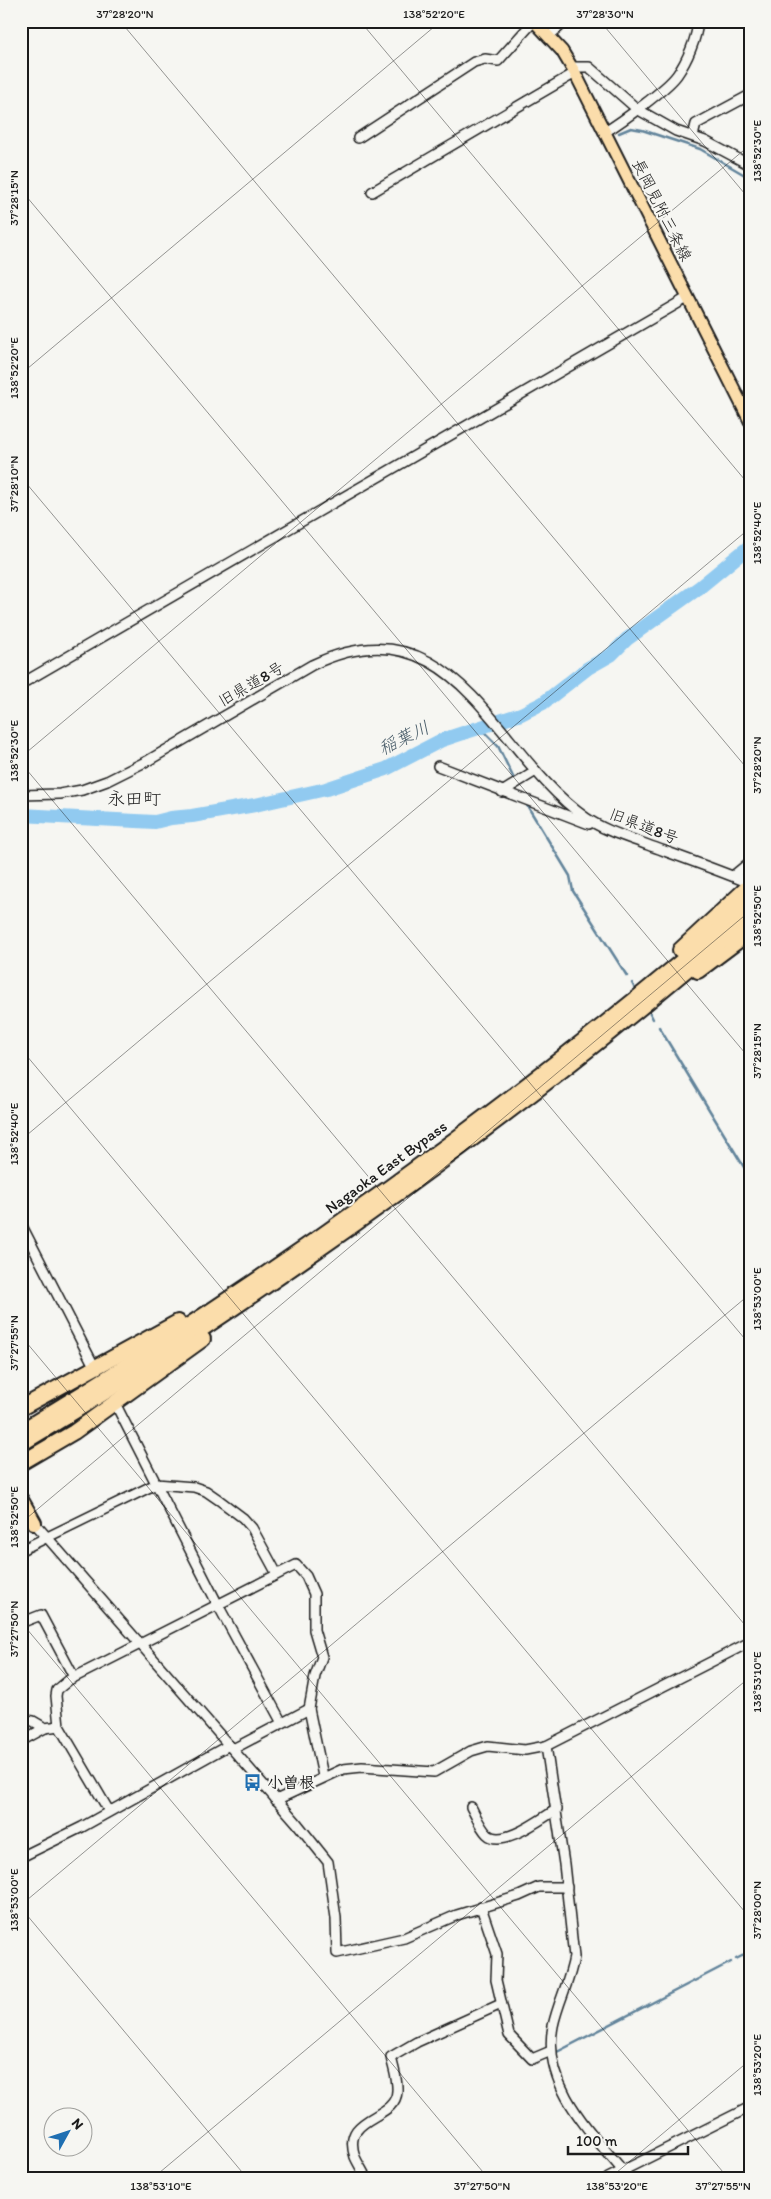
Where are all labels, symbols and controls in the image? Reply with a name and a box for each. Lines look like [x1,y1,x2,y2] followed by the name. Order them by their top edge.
[96,7,154,21] text: 37°28'20"N
[403,7,465,21] text: 138°52'20"E
[576,7,634,21] text: 37°28'30"N
[750,120,764,182] text: 138°52'30"E
[628,156,696,264] street label: 長岡見附三条線
[7,170,21,226] text: 37°28'15"N
[7,337,21,399] text: 138°52'20"E
[7,456,21,512] text: 37°28'10"N
[750,501,764,564] text: 138°52'40"E
[215,658,287,710] street label: 旧県道8号
[375,716,433,760] water label: 稲葉川
[7,720,21,782] text: 138°52'30"E
[750,736,764,794] text: 37°28'20"N
[107,788,161,810] district label: 永田町
[607,804,681,848] street label: 旧県道8号
[750,885,764,947] text: 138°52'50"E
[750,1023,764,1079] text: 37°28'15"N
[7,1102,21,1165] text: 138°52'40"E
[321,1116,451,1218] street label: Nagaoka East Bypass
[750,1267,764,1331] text: 138°53'00"E
[7,1315,21,1371] text: 37°27'55"N
[7,1486,21,1548] text: 138°52'50"E
[7,1601,21,1657] text: 37°27'50"N
[750,1651,764,1713] text: 138°53'10"E
[243,1772,263,1792] bus stop icon: 小曽根
[267,1773,315,1792] place label: 小曽根
[7,1868,21,1932] text: 138°53'00"E
[750,1881,764,1939] text: 37°28'00"N
[750,2034,764,2096] text: 138°53'20"E
[42,2106,92,2156] north arrow
[68,2115,87,2133] text: N
[568,2124,688,2156] scale bar
[576,2132,618,2150] text: 100 m
[130,2179,192,2193] text: 138°53'10"E
[454,2179,510,2193] text: 37°27'50"N
[586,2179,648,2193] text: 138°53'20"E
[695,2179,751,2193] text: 37°27'55"N

